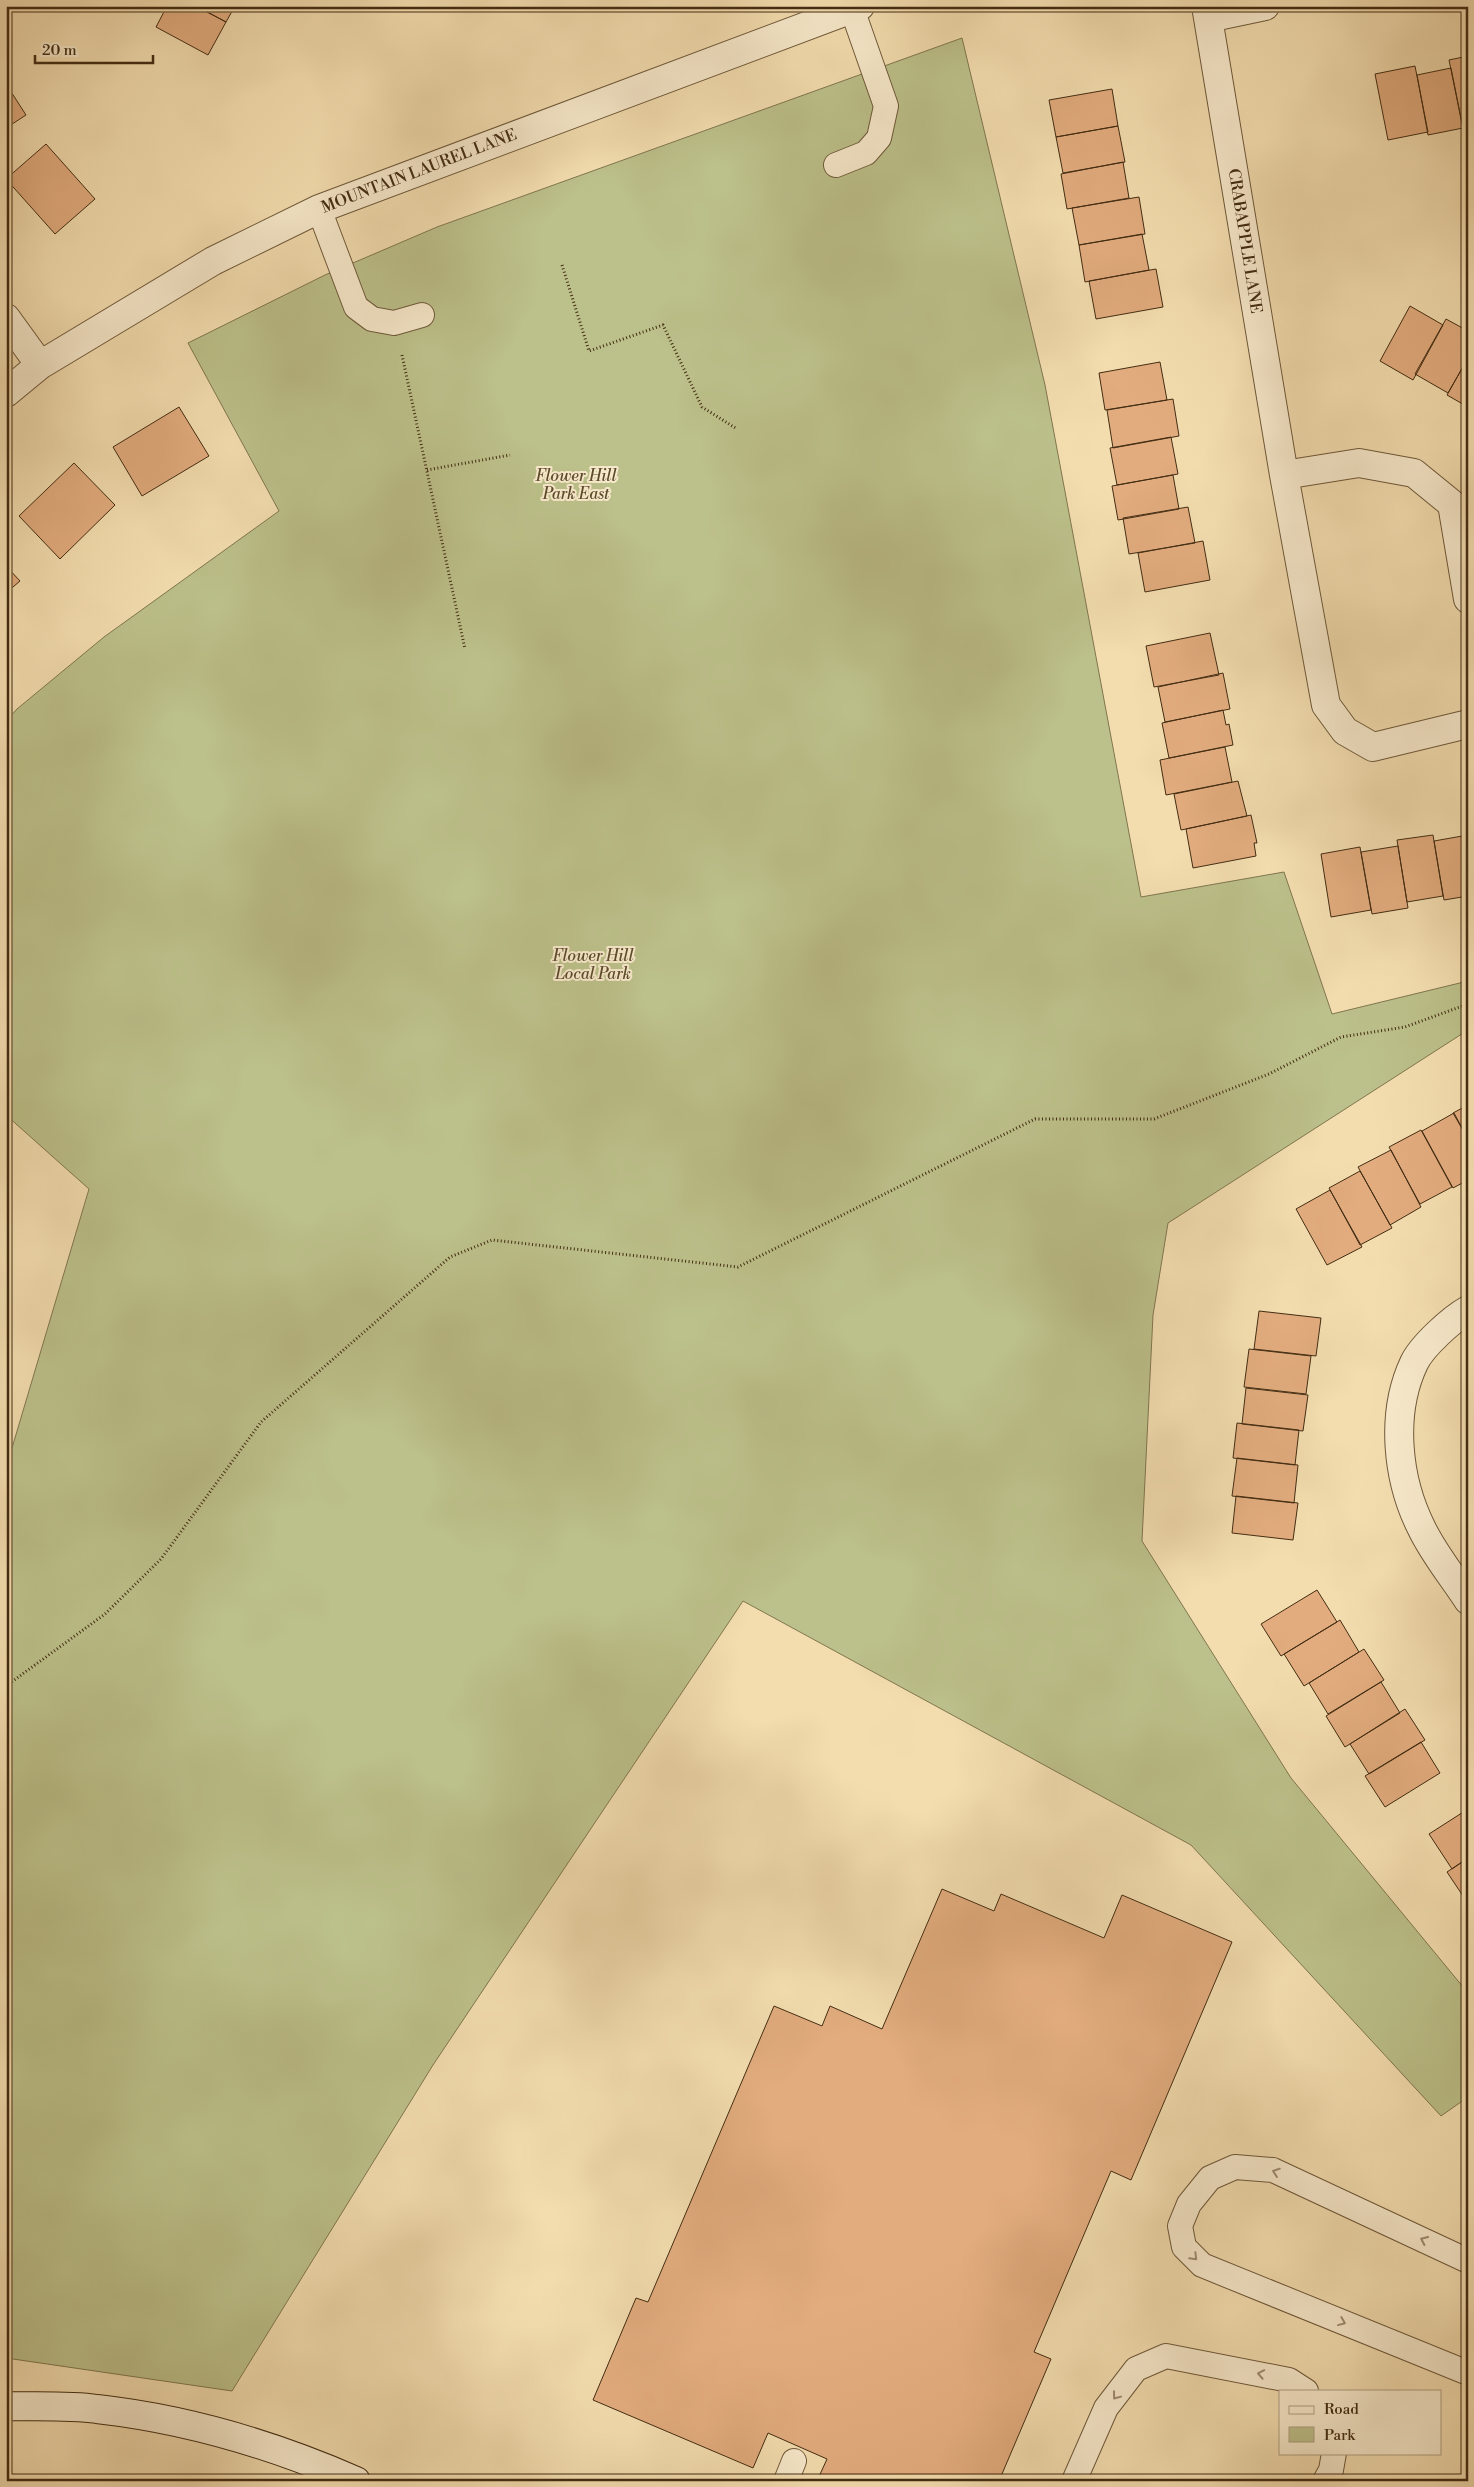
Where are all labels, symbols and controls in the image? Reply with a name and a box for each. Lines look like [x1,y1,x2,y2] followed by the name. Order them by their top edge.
[35,32,152,64] scale bar
[42,41,77,60] text: 20 m
[318,124,520,218] street label: MOUNTAIN LAUREL LANE
[1224,167,1266,315] street label: CRABAPPLE LANE
[535,466,618,504] park label: Flower Hill Park East
[552,946,635,984] park label: Flower Hill Local Park
[1272,2168,1281,2178] one-way arrow
[1420,2236,1429,2247] one-way arrow
[1188,2251,1197,2260] one-way arrow
[1337,2316,1346,2327] one-way arrow
[1256,2370,1265,2380] one-way arrow
[1113,2390,1122,2399] one-way arrow
[1279,2390,1442,2454] legend
[1324,2400,1359,2419] text: Road
[1324,2426,1356,2445] text: Park

